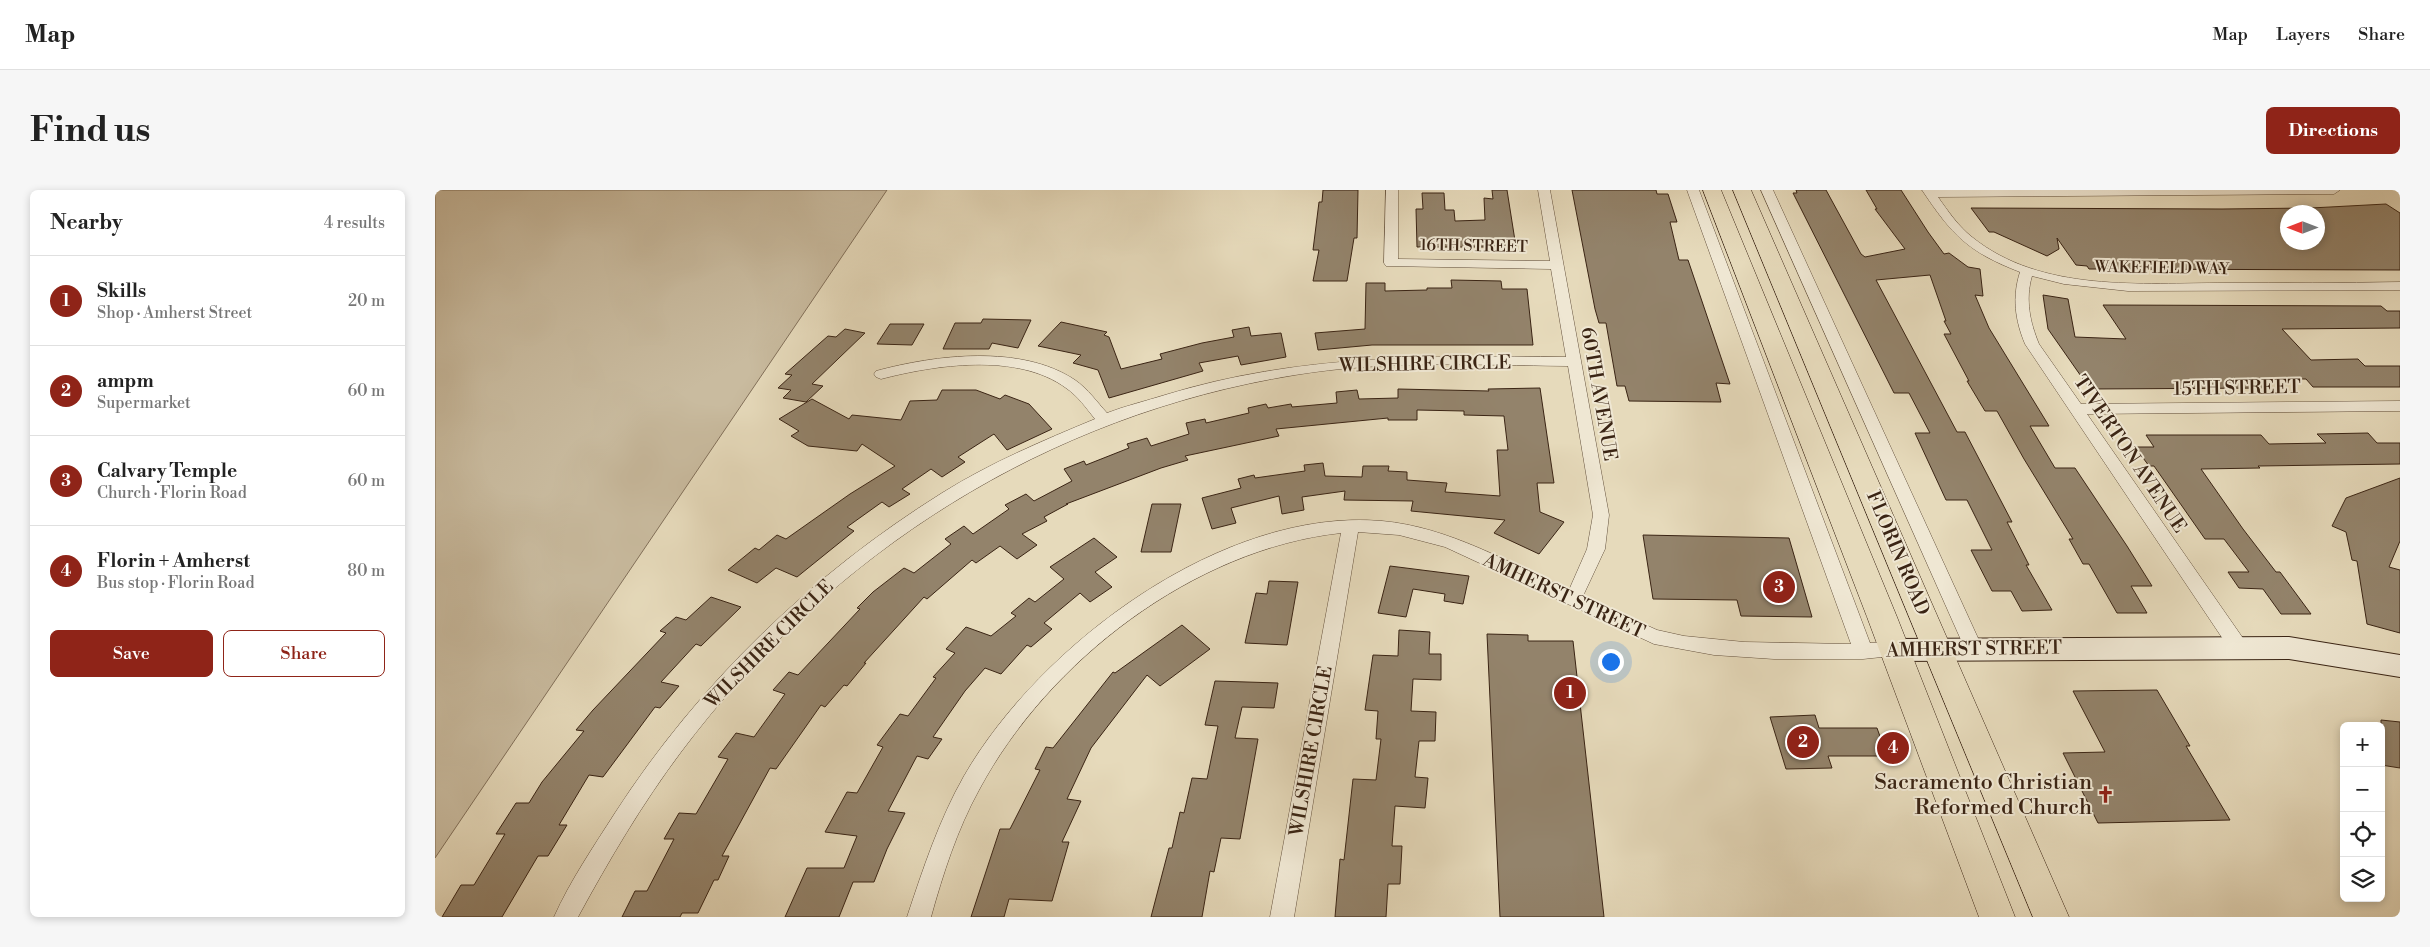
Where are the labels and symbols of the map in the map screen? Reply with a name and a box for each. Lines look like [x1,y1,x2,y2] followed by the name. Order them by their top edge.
[2280,205,2325,250] north arrow
[1420,235,1528,257] street label: 16TH STREET
[2093,257,2231,279] street label: WAKEFIELD WAY
[1575,325,1623,463] street label: 60TH AVENUE
[1338,350,1511,378] street label: WILSHIRE CIRCLE
[2068,370,2192,538] street label: TIVERTON AVENUE
[2173,375,2301,401] street label: 15TH STREET
[1861,487,1935,619] street label: FLORIN ROAD
[1478,548,1649,644] street label: AMHERST STREET
[1763,568,1795,606] pin: 3
[699,575,838,714] street label: WILSHIRE CIRCLE
[1885,635,2062,663] street label: AMHERST STREET
[1598,649,1624,675] your location
[1284,664,1338,839] street label: WILSHIRE CIRCLE
[1554,674,1586,712] pin: 1
[1787,723,1819,761] pin: 2
[1877,729,1909,767] pin: 4
[1874,769,2092,821] place label: Sacramento Christian Reformed Church
[2096,785,2116,805] church icon: Sacramento Christian Reformed Church

